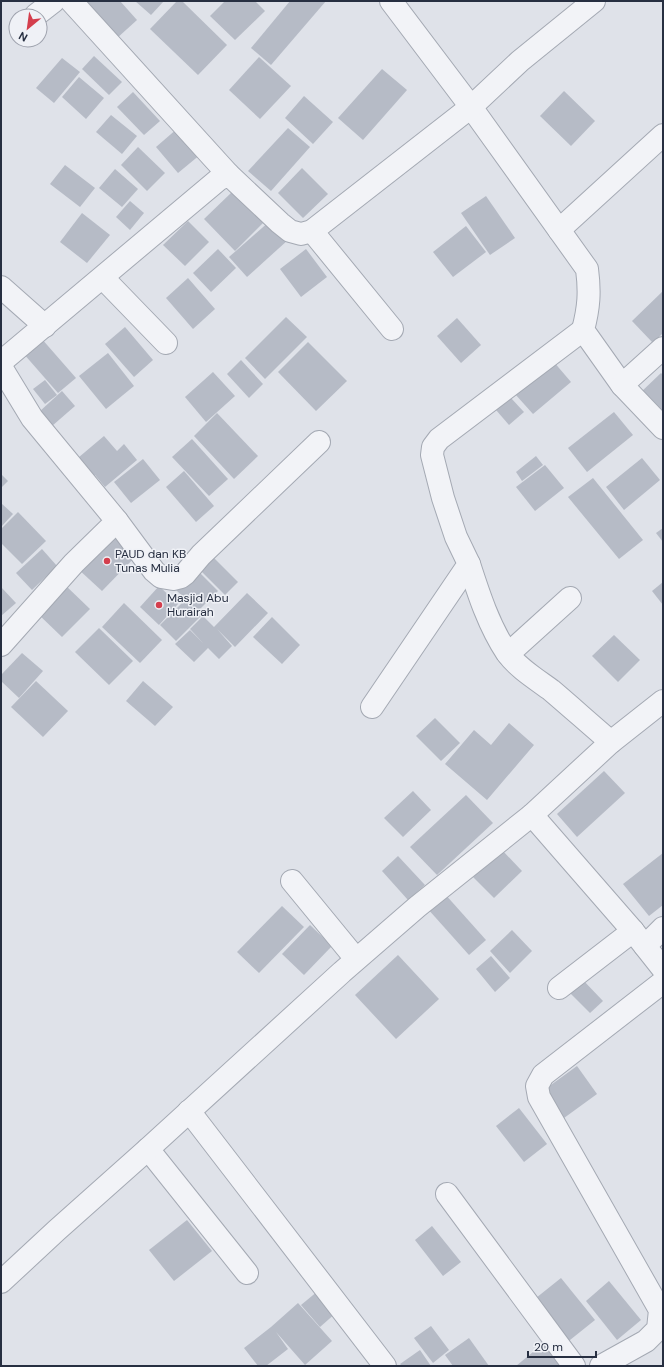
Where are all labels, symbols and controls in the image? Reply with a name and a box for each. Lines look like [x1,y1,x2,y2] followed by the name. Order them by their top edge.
[8,8,48,48] north arrow
[16,29,30,45] text: N
[115,546,186,576] place label: PAUD dan KB Tunas Mulia
[102,556,112,566] marker: PAUD dan KB Tunas Mulia
[167,590,229,620] place label: Masjid Abu Hurairah
[154,600,164,610] marker: Masjid Abu Hurairah
[528,1333,596,1359] scale bar
[534,1339,563,1355] text: 20 m

